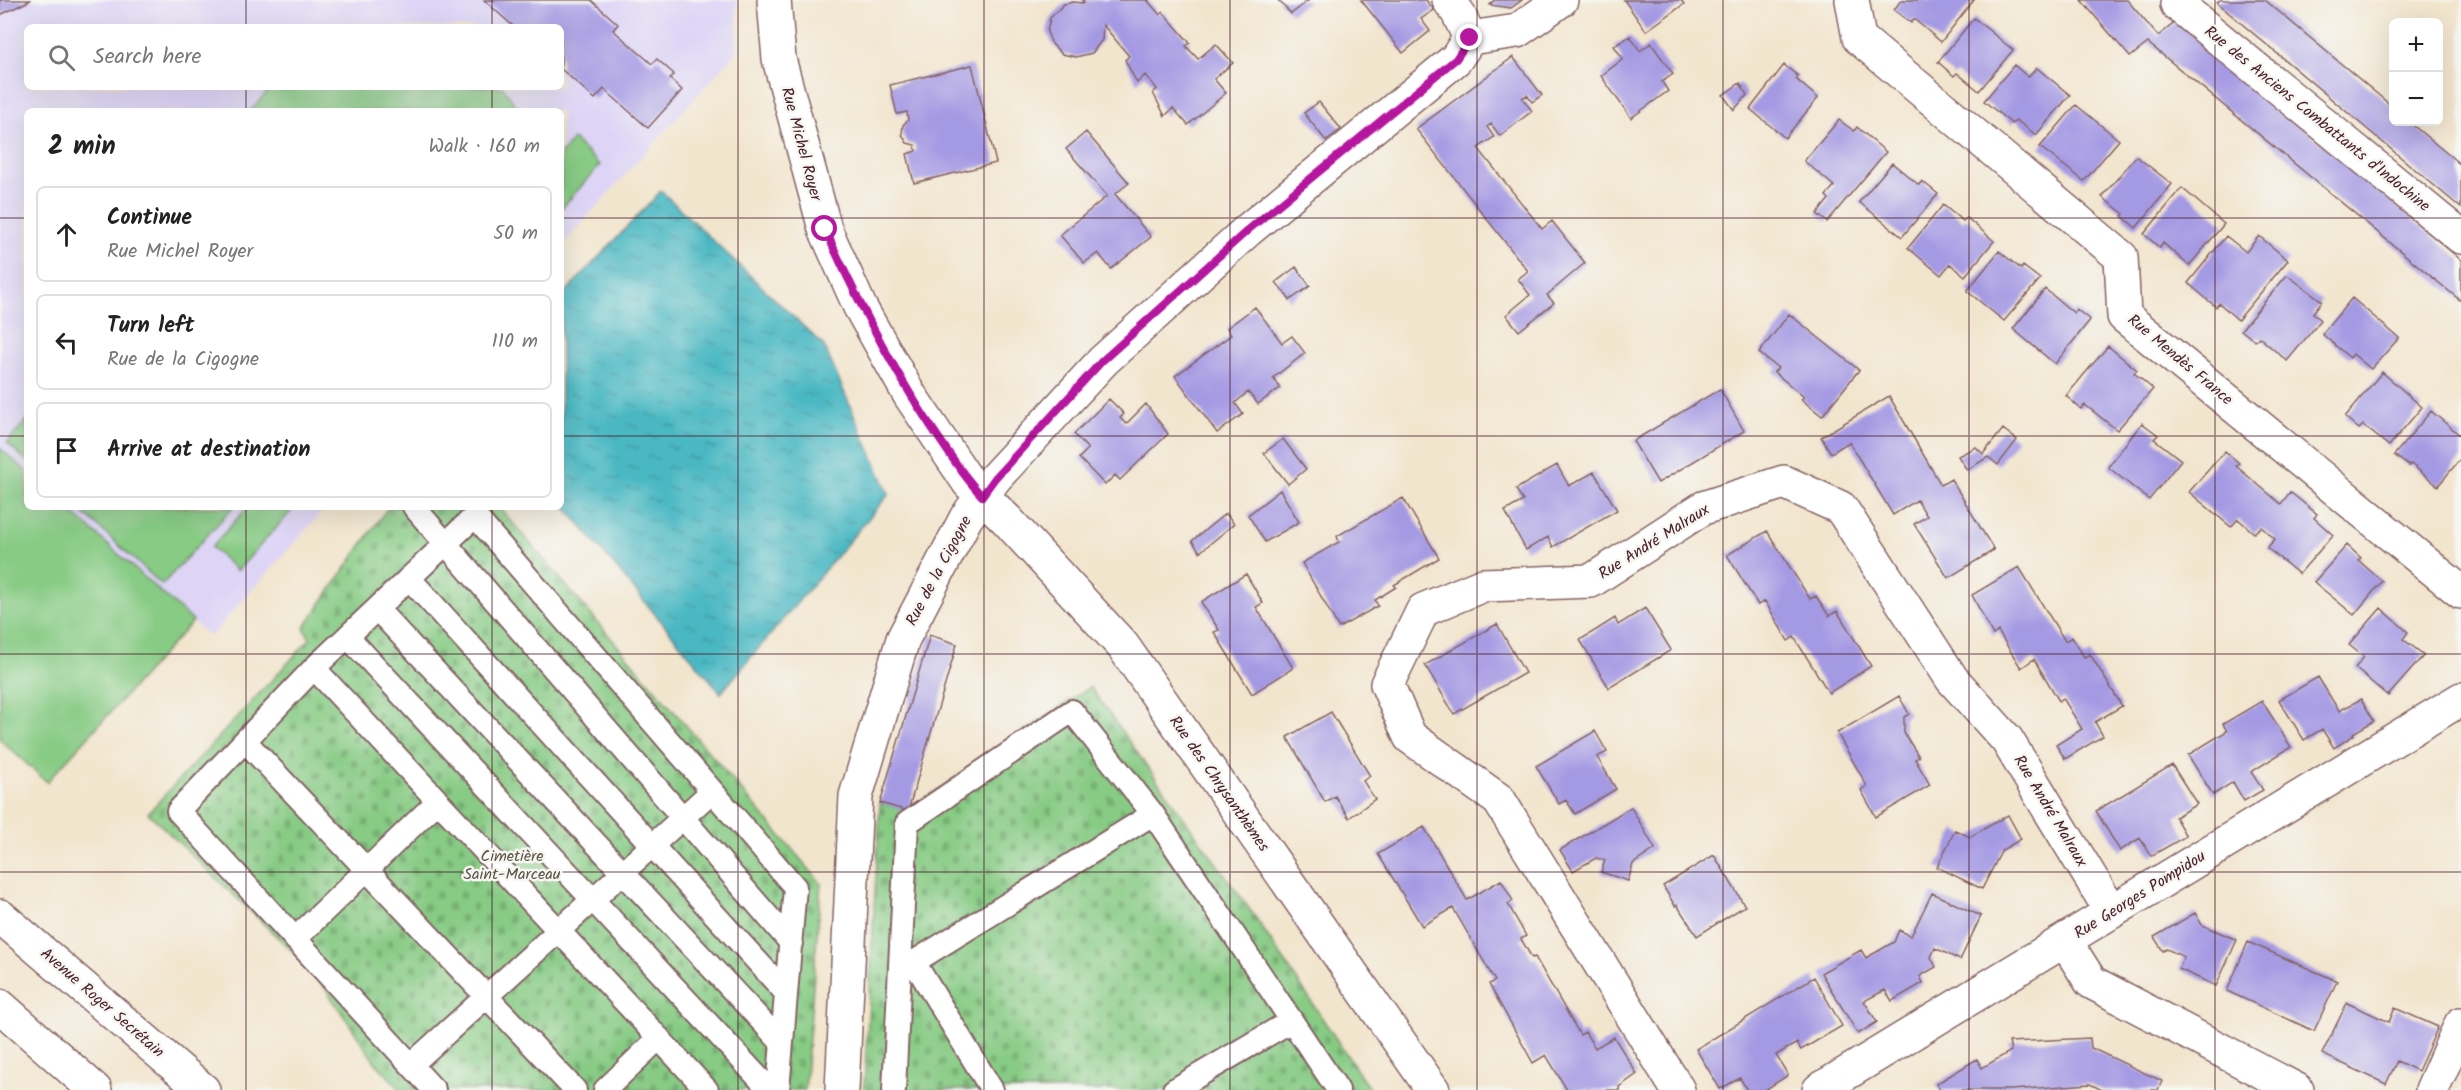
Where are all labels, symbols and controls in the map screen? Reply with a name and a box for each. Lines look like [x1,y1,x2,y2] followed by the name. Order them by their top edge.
[2389,18,2443,126] map controls
[2389,18,2443,72] button: +
[2198,20,2436,218] street label: Rue des Anciens Combattants d'Indochine
[24,24,564,90] search box
[1456,24,1482,50] route end
[93,40,201,75] text: Search here
[45,41,78,74] icon: search
[2389,72,2443,126] button: −
[774,84,829,205] street label: Rue Michel Royer
[48,126,116,168] text: 2 min
[429,131,540,163] text: Walk · 160 m
[107,201,192,236] text: Continue
[811,215,837,241] route start
[50,218,83,251] icon: ahead
[493,218,538,250] text: 50 m
[107,236,253,268] text: Rue Michel Royer
[2122,308,2238,412] street label: Rue Mendès France
[107,309,194,344] text: Turn left
[50,326,83,359] icon: left
[492,326,538,358] text: 110 m
[107,344,259,376] text: Rue de la Cigogne
[107,433,310,468] text: Arrive at destination
[50,434,83,467] icon: arrive
[1594,497,1715,586] street label: Rue André Malraux
[899,511,979,631] street label: Rue de la Cigogne
[1162,711,1276,857] street label: Rue des Chrysanthèmes
[2007,750,2094,873] street label: Rue André Malraux
[464,844,561,887] park label: Cimetière Saint-Marceau
[2069,844,2211,946] street label: Rue Georges Pompidou
[34,942,170,1064] street label: Avenue Roger Secrétain

